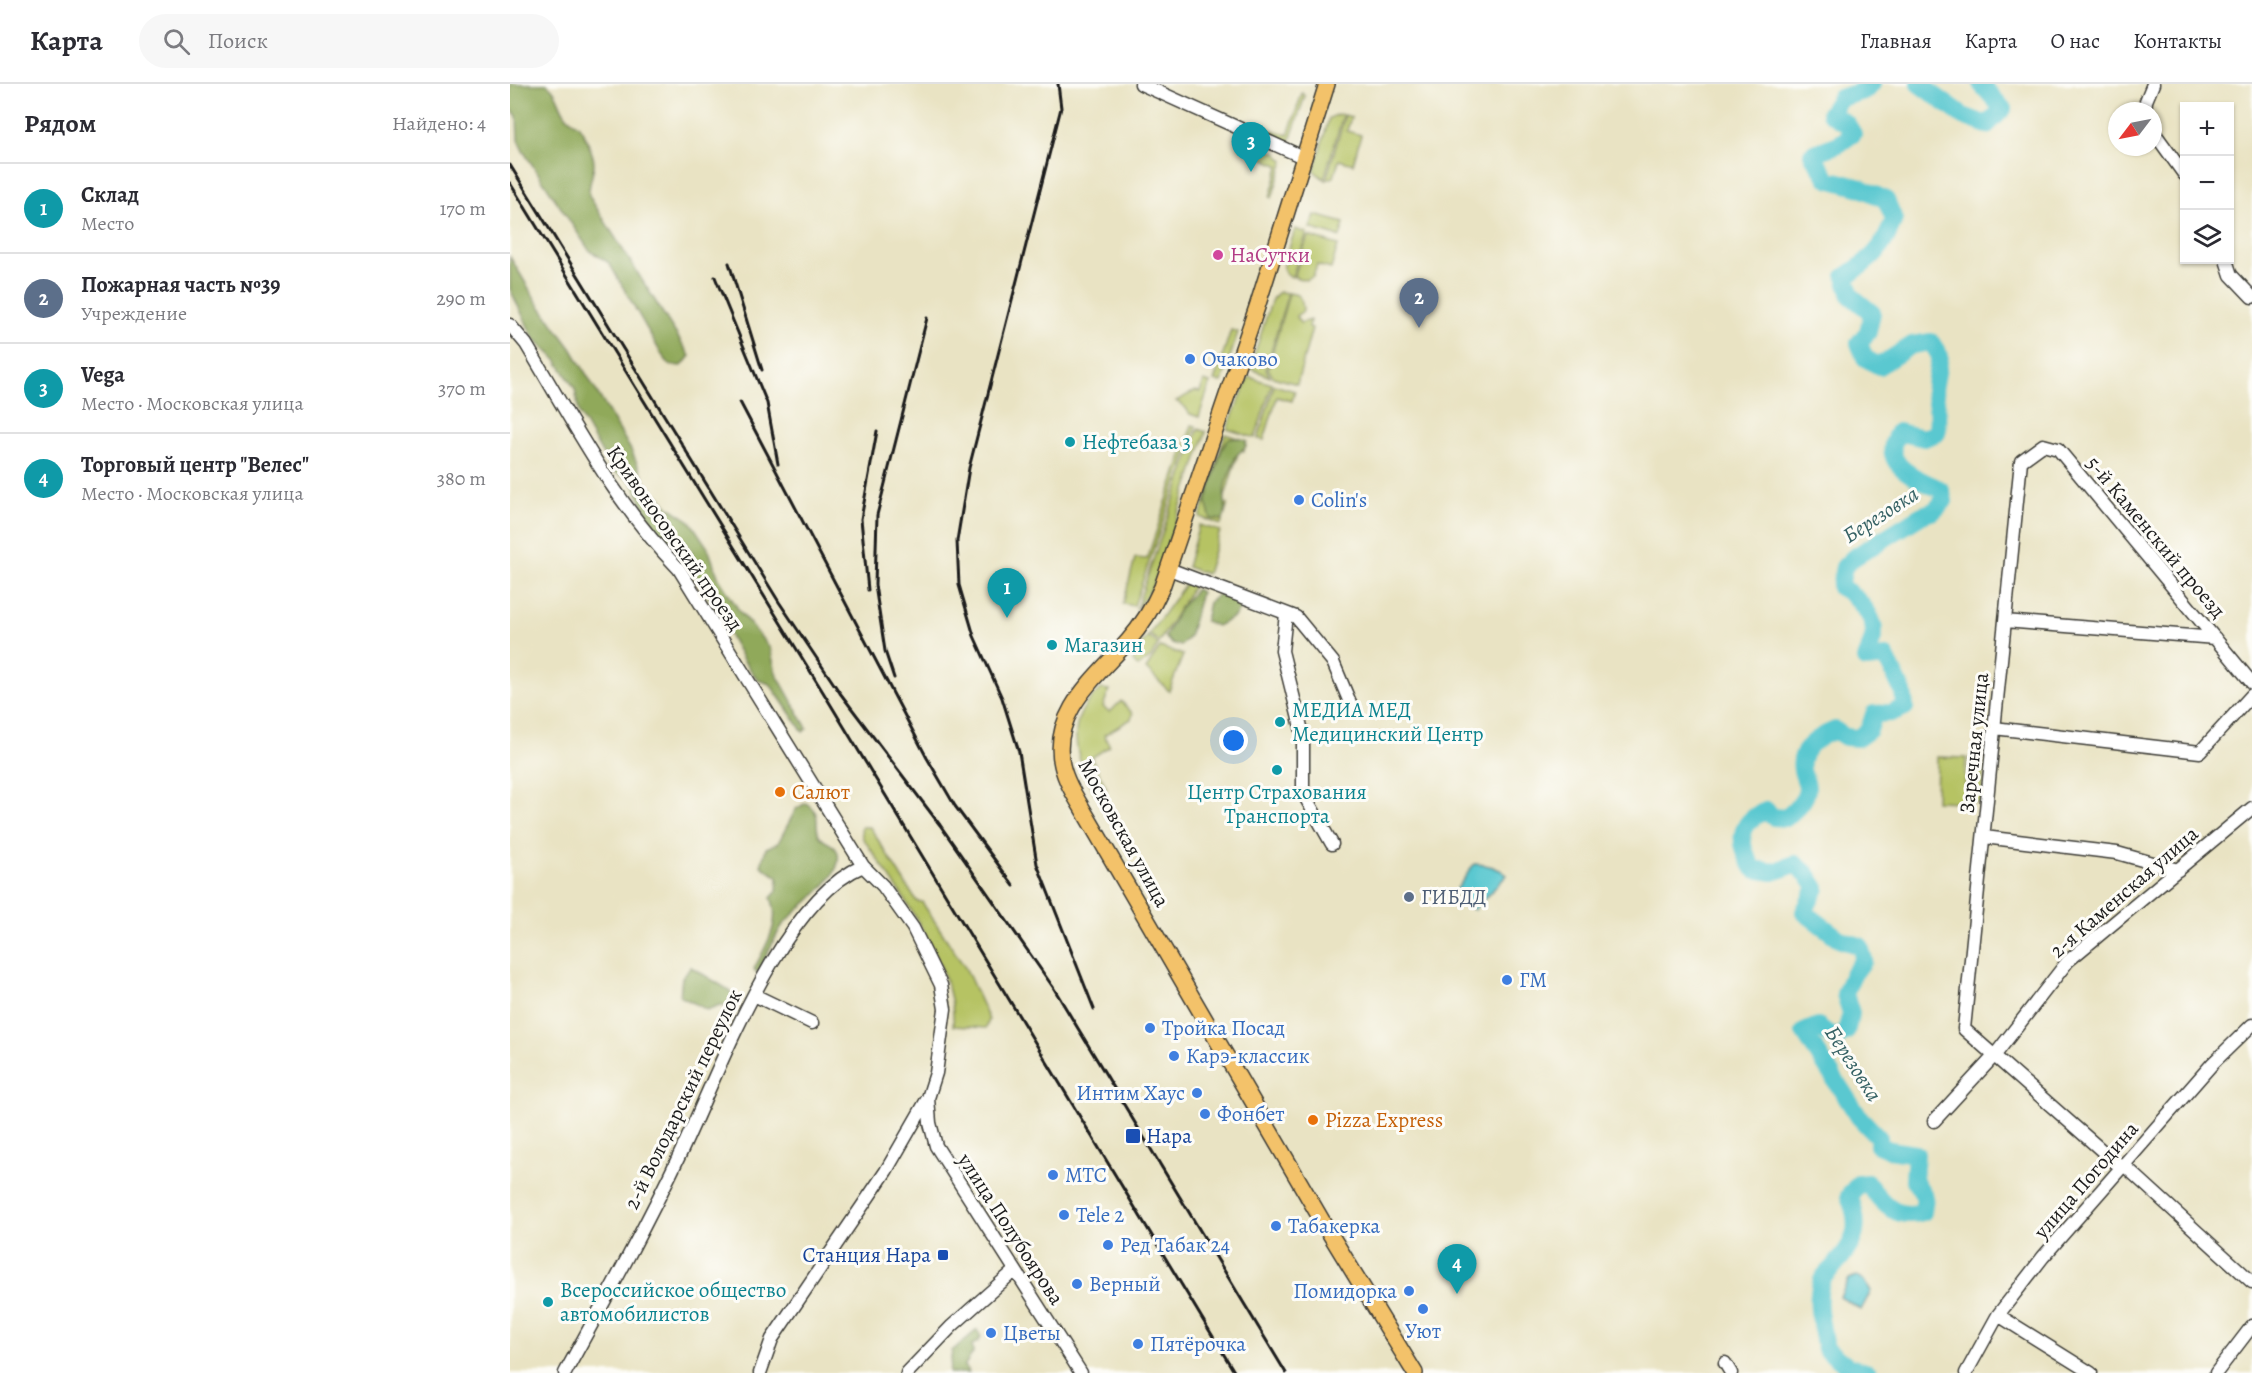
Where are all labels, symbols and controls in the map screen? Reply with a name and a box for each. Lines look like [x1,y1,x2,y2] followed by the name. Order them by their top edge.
[139,14,559,68] search box
[30,22,103,60] text: Карта
[160,25,193,58] icon: search
[208,26,268,56] text: Поиск
[1860,27,1932,55] text: Главная
[1965,27,2017,55] text: Карта
[2050,27,2100,55] text: О нас
[2133,27,2222,55] text: Контакты
[2108,102,2162,156] north arrow
[2180,102,2234,264] map controls
[2180,102,2234,156] button: +
[24,106,96,141] text: Рядом
[392,110,486,137] text: Найдено: 4
[1232,122,1270,172] pin: 3
[2180,156,2234,210] button: −
[81,180,139,210] text: Склад
[40,195,47,222] text: 1
[440,195,486,222] text: 170 m
[81,210,134,237] text: Место
[2180,210,2234,264] button: layers
[1230,241,1310,269] place label: НаСутки
[1211,248,1225,262] marker: НаСутки
[81,270,281,300] text: Пожарная часть №39
[1400,278,1438,328] pin: 2
[39,285,48,312] text: 2
[436,285,486,312] text: 290 m
[81,300,187,327] text: Учреждение
[1202,345,1278,373] place label: Очаково
[1183,352,1197,366] marker: Очаково
[81,360,125,390] text: Vega
[39,375,48,402] text: 3
[438,375,486,402] text: 370 m
[81,390,304,417] text: Место · Московская улица
[1082,428,1191,456] place label: Нефтебаза 3
[1063,435,1077,449] marker: Нефтебаза 3
[600,440,750,636] street label: Кривоносовский проезд
[81,450,309,480] text: Торговый центр "Велес"
[2080,450,2232,624] street label: 5-й Каменский проезд
[39,465,48,492] text: 4
[437,465,486,492] text: 380 m
[1837,479,1924,551] water label: Березовка
[81,480,304,507] text: Место · Московская улица
[1311,486,1367,514] place label: Colin's
[1292,493,1306,507] marker: Colin's
[988,568,1026,618] pin: 1
[1064,631,1143,659] place label: Магазин
[1045,638,1059,652] marker: Магазин
[1953,671,1995,815] street label: Заречная улица
[1292,696,1484,748] place label: МЕДИА МЕД Медицинский Центр
[1273,715,1287,729] marker: МЕДИА МЕД Медицинский Центр
[1219,726,1248,755] your location
[1072,754,1176,912] street label: Московская улица
[1270,763,1284,777] marker: Центр Страхования Транспорта
[792,778,850,806] place label: Салют
[1187,778,1367,830] place label: Центр Страхования Транспорта
[773,785,787,799] marker: Салют
[2044,820,2204,964] street label: 2-я Каменская улица
[1421,883,1487,911] place label: ГИБДД
[1402,890,1416,904] marker: ГИБДД
[1519,966,1547,994] place label: ГМ
[1500,973,1514,987] marker: ГМ
[617,984,749,1214] street label: 2-й Володарский переулок
[1162,1014,1285,1042] place label: Тройка Посад
[1817,1020,1889,1107] water label: Березовка
[1143,1021,1157,1035] marker: Тройка Посад
[1186,1042,1310,1070] place label: Карэ-классик
[1167,1049,1181,1063] marker: Карэ-классик
[1076,1079,1185,1107] place label: Интим Хаус
[1190,1086,1204,1100] marker: Интим Хаус
[1217,1100,1285,1128] place label: Фонбет
[1325,1106,1443,1134] place label: Pizza Express
[1198,1107,1212,1121] marker: Фонбет
[1306,1113,1320,1127] marker: Pizza Express
[2027,1115,2145,1245] street label: улица Погодина
[1146,1122,1192,1150] place label: Нара
[1124,1127,1142,1145] marker: Нара
[951,1147,1071,1310] street label: улица Полубоярова
[1065,1161,1107,1189] place label: МТС
[1046,1168,1060,1182] marker: МТС
[1076,1201,1124,1229] place label: Tele 2
[1057,1208,1071,1222] marker: Tele 2
[1288,1212,1380,1240] place label: Табакерка
[1269,1219,1283,1233] marker: Табакерка
[1120,1231,1230,1259] place label: Ред Табак 24
[1101,1238,1115,1252] marker: Ред Табак 24
[803,1241,931,1269] place label: Станция Нара
[1438,1244,1476,1294] pin: 4
[936,1248,950,1262] marker: Станция Нара
[1089,1270,1160,1298] place label: Верный
[560,1276,786,1328] place label: Всероссийское общество автомобилистов
[1070,1277,1084,1291] marker: Верный
[1293,1277,1397,1305] place label: Помидорка
[1402,1284,1416,1298] marker: Помидорка
[541,1295,555,1309] marker: Всероссийское общество автомобилистов
[1416,1302,1430,1316] marker: Уют
[1405,1317,1441,1345] place label: Уют
[1003,1319,1061,1347] place label: Цветы
[984,1326,998,1340] marker: Цветы
[1150,1330,1246,1358] place label: Пятёрочка
[1131,1337,1145,1351] marker: Пятёрочка

